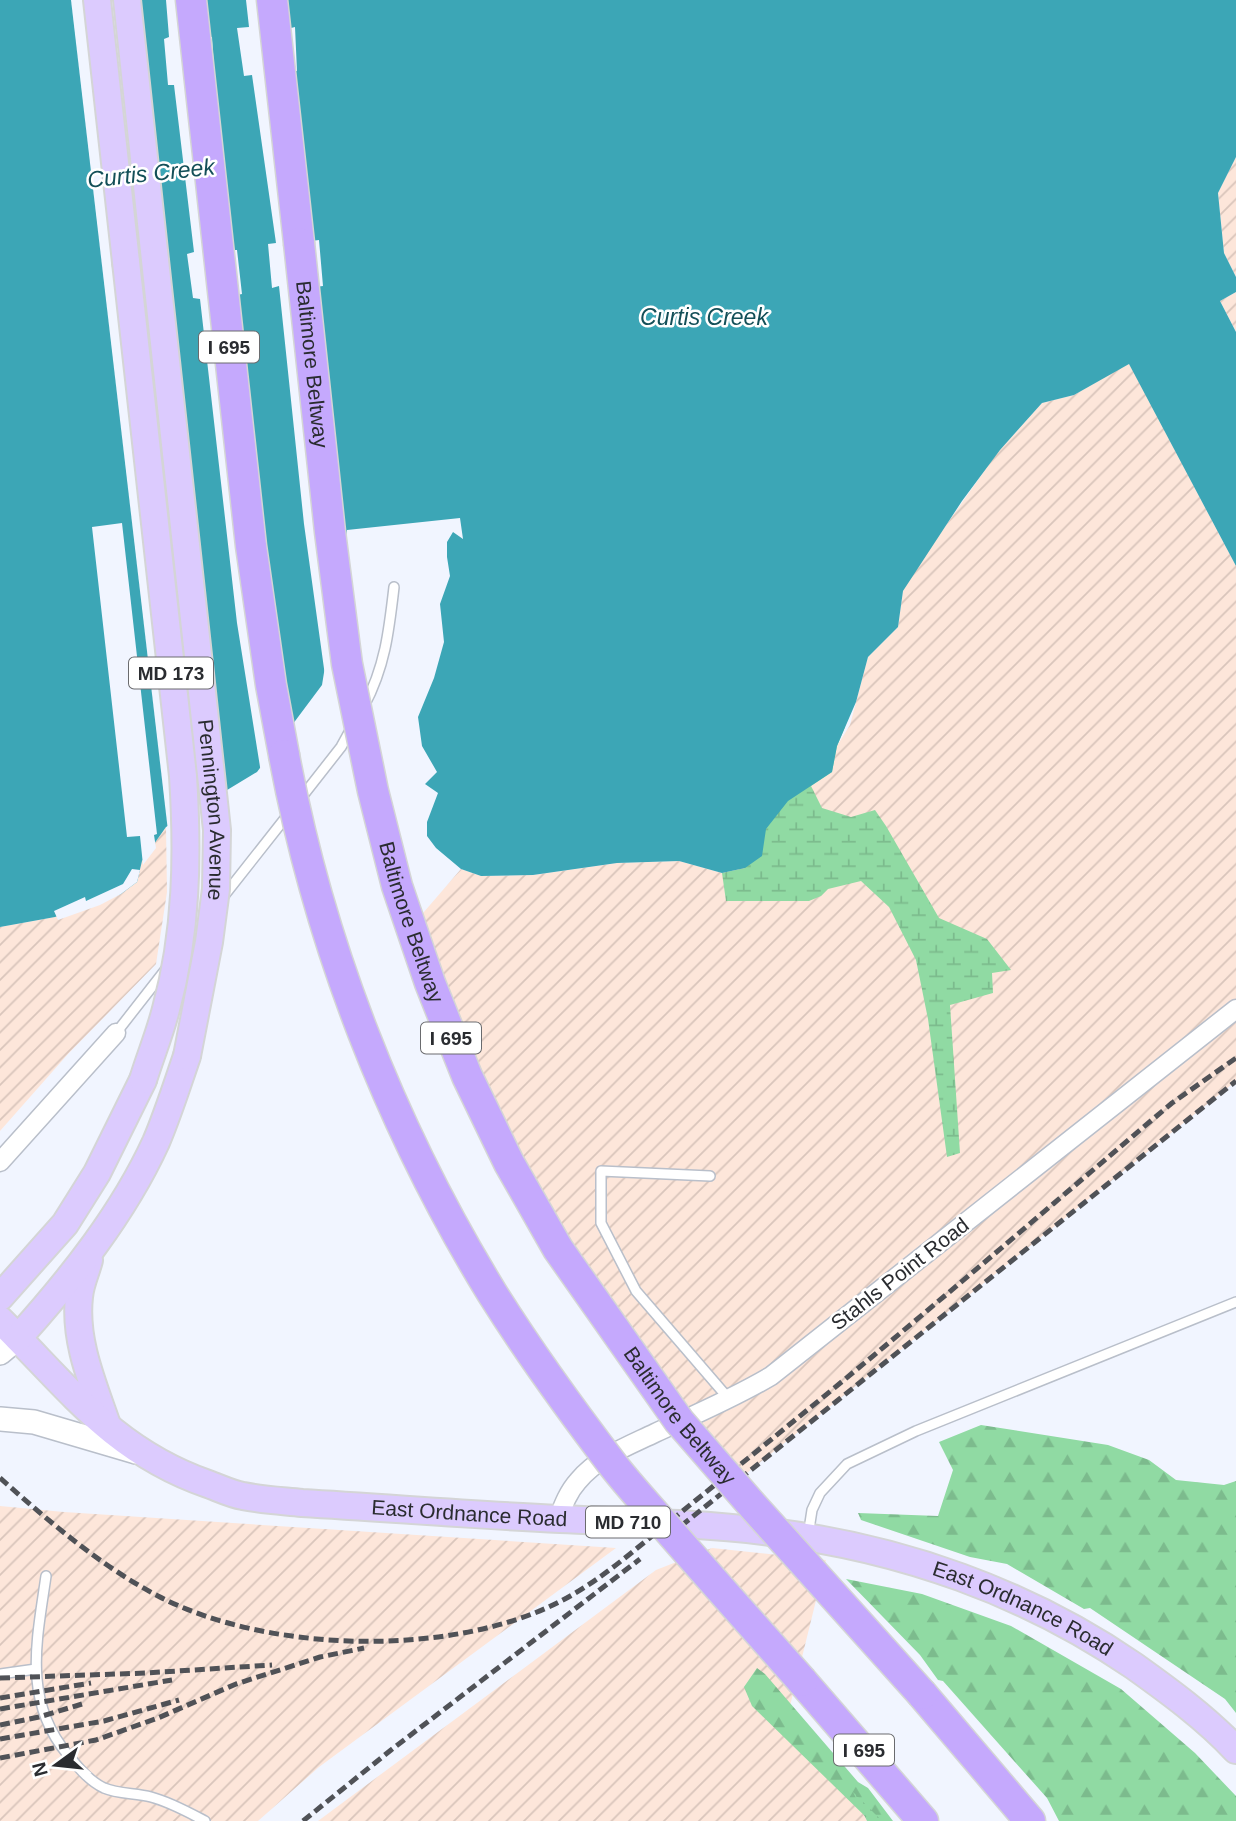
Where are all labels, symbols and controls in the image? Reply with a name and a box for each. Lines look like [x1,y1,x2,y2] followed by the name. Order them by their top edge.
[86,153,217,193] water label: Curtis Creek
[292,279,333,450] street label: Baltimore Beltway
[640,304,769,330] water label: Curtis Creek
[199,332,259,362] road number: I 695
[129,658,213,688] road number: MD 173
[194,718,229,902] street label: Pennington Avenue
[375,839,449,1006] street label: Baltimore Beltway
[421,1022,481,1054] road number: I 695
[826,1213,973,1334] street label: Stahls Point Road
[619,1342,741,1489] street label: Baltimore Beltway
[371,1495,568,1530] street label: East Ordnance Road
[586,1506,670,1538] road number: MD 710
[930,1556,1117,1660] street label: East Ordnance Road
[21,1730,91,1800] north arrow
[834,1734,894,1766] road number: I 695
[28,1760,52,1779] text: N

